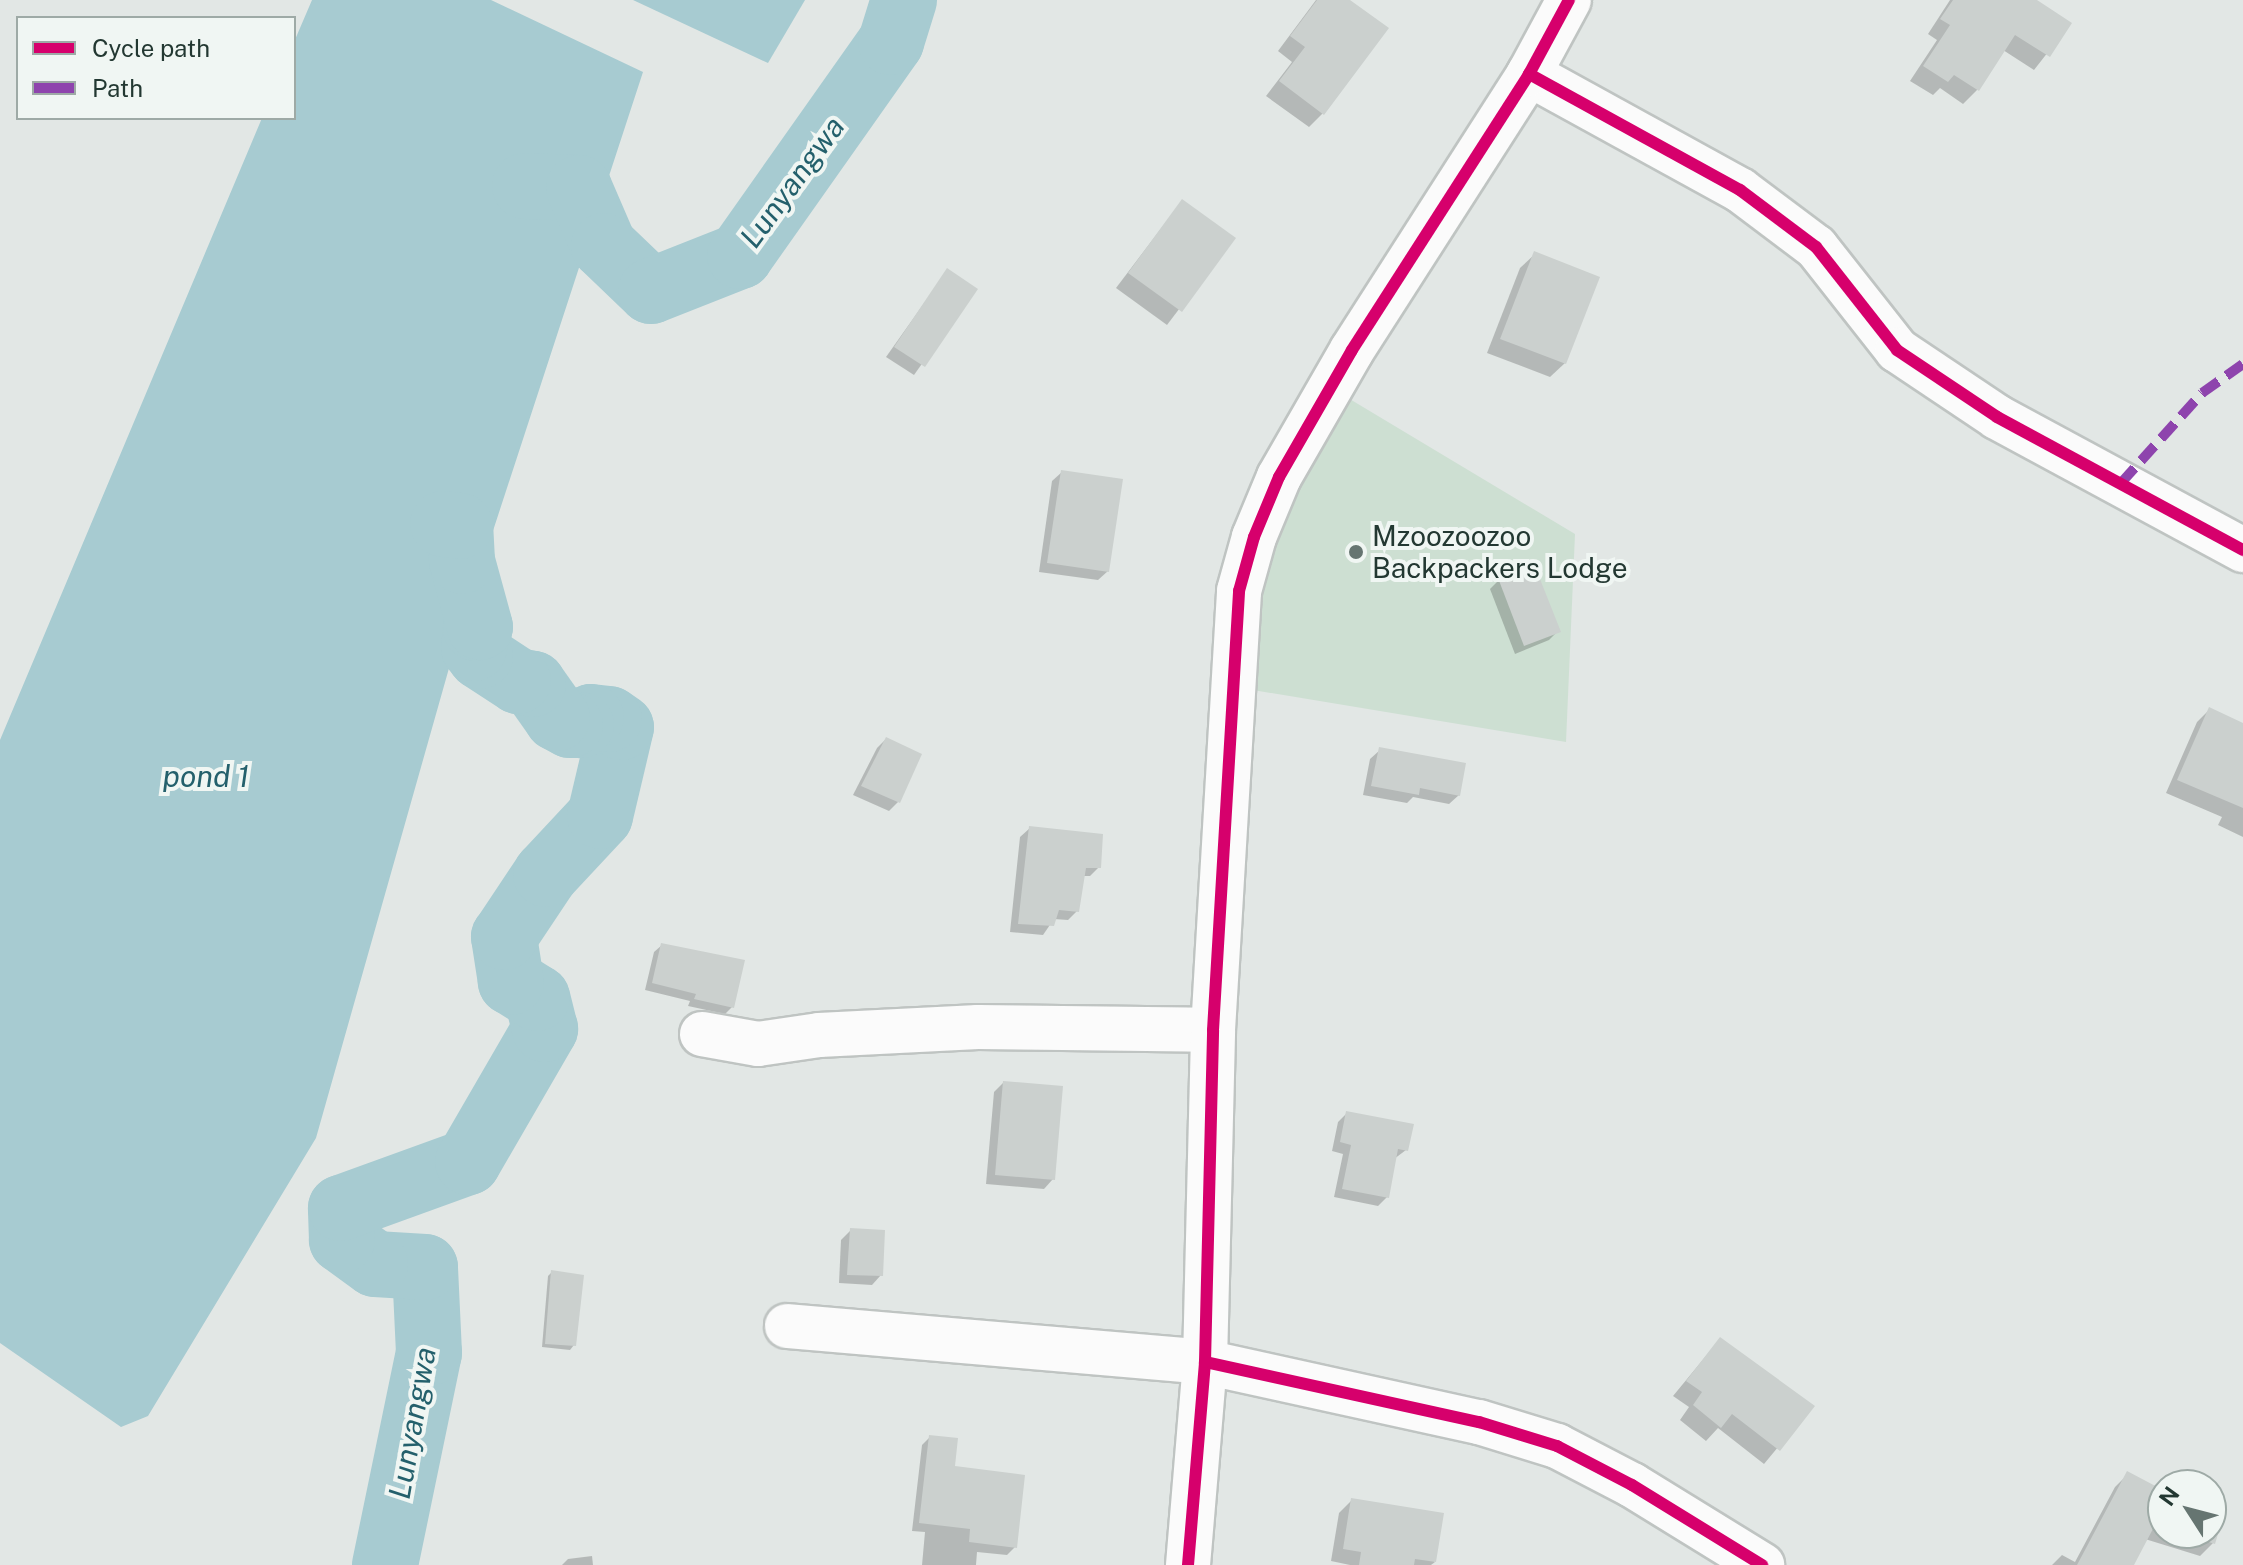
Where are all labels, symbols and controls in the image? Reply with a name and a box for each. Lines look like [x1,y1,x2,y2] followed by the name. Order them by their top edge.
[16,16,296,120] legend
[92,34,210,62] text: Cycle path
[92,74,143,102] text: Path
[732,109,852,255] water label: Lunyangwa
[1372,519,1628,585] place label: Mzoozoozoo Backpackers Lodge
[1347,543,1365,561] marker: Mzoozoozoo Backpackers Lodge
[163,758,249,794] water label: pond 1
[381,1344,443,1502] water label: Lunyangwa
[2147,1469,2227,1549] north arrow
[2154,1481,2185,1511] text: N

